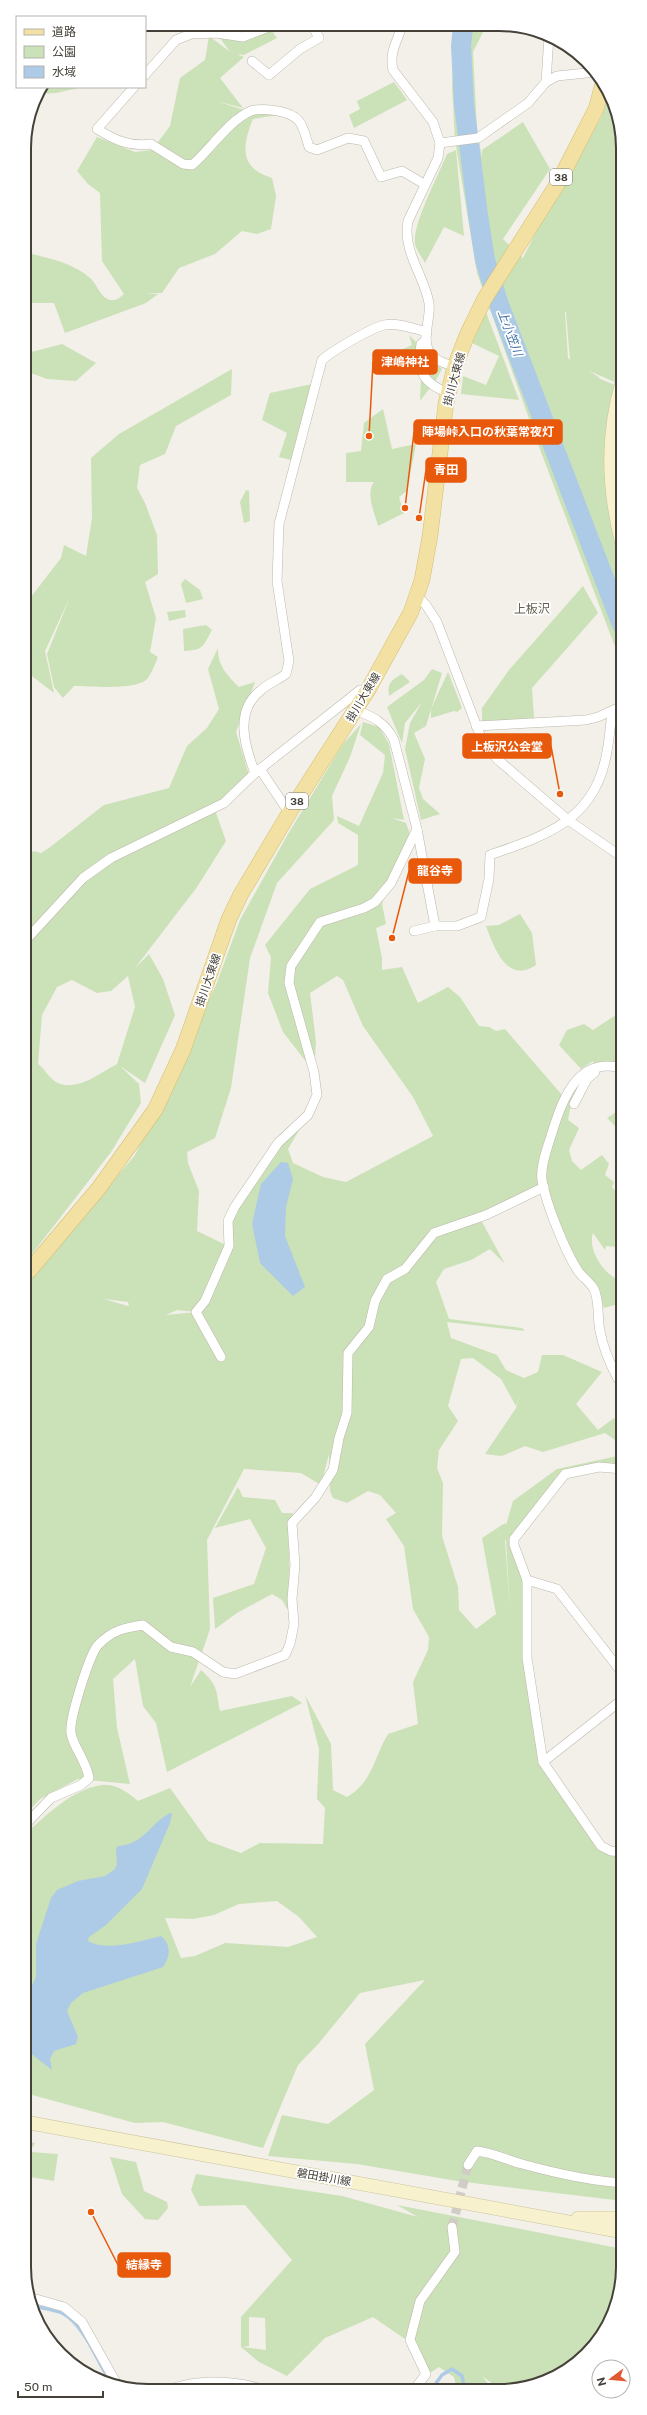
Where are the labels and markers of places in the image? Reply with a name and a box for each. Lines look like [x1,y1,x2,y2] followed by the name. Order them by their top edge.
[373,350,437,374] callout: 津嶋神社
[414,420,562,444] callout: 陣場峠入口の秋葉常夜灯
[426,458,466,482] callout: 青田
[463,734,551,758] callout: 上板沢公会堂
[409,859,461,883] callout: 龍谷寺
[118,2253,170,2277] callout: 結縁寺

